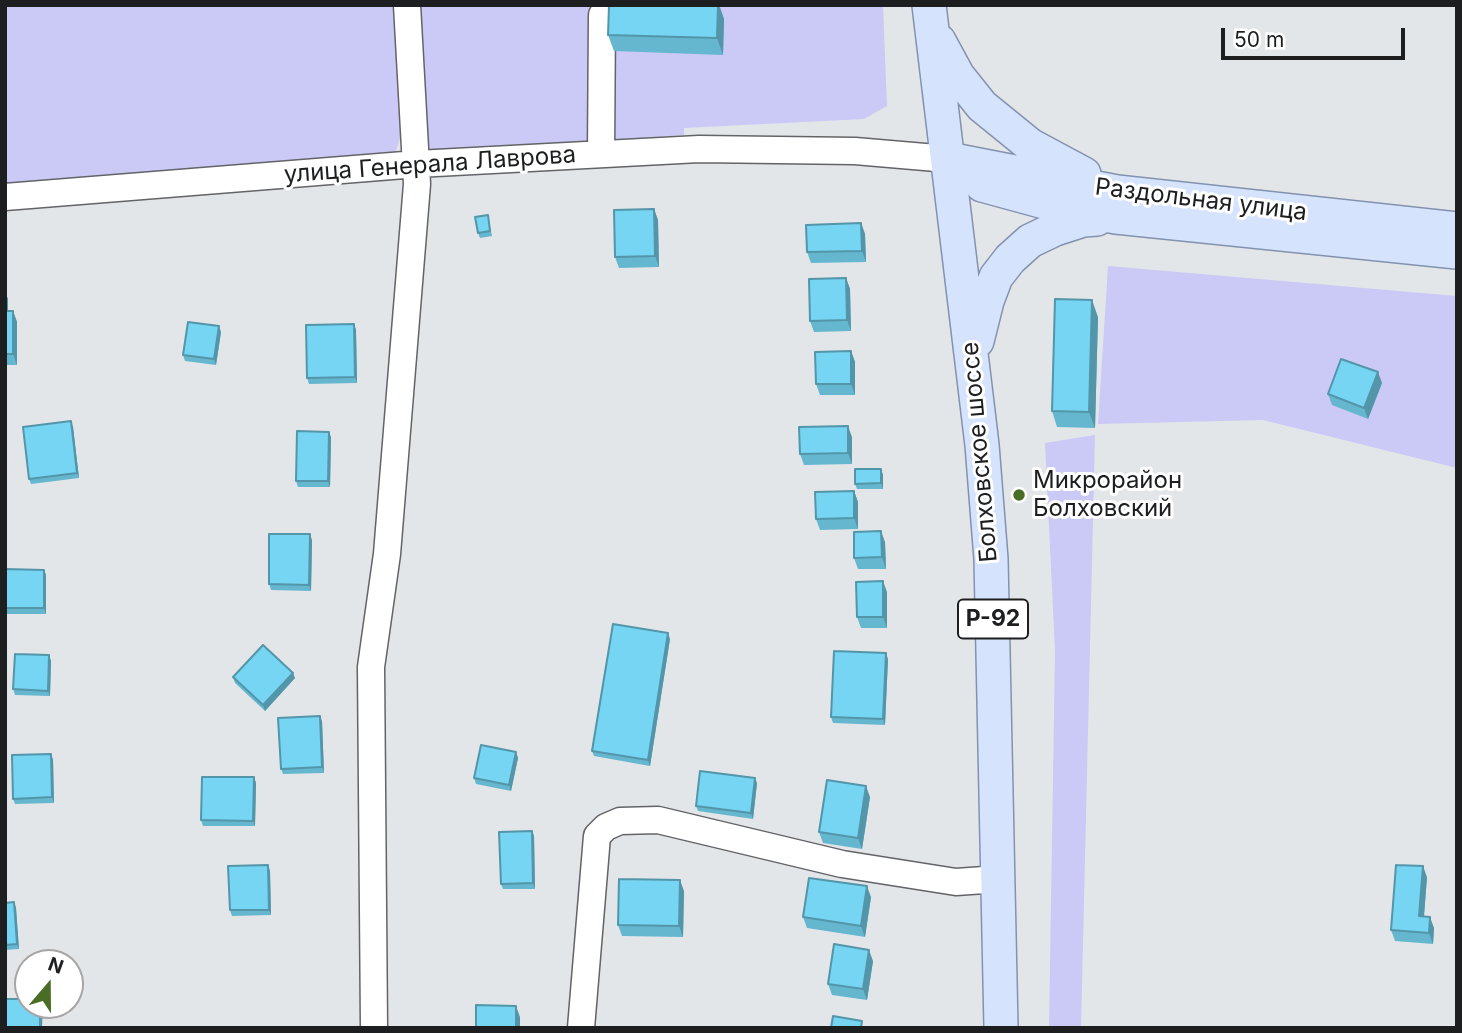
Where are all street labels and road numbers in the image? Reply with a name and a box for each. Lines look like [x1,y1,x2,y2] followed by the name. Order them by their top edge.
[283,140,577,190] street label: улица Генерала Лаврова
[1093,173,1309,227] street label: Раздольная улица
[956,341,1004,563] street label: Болховское шоссе
[958,600,1028,638] road number: Р-92

